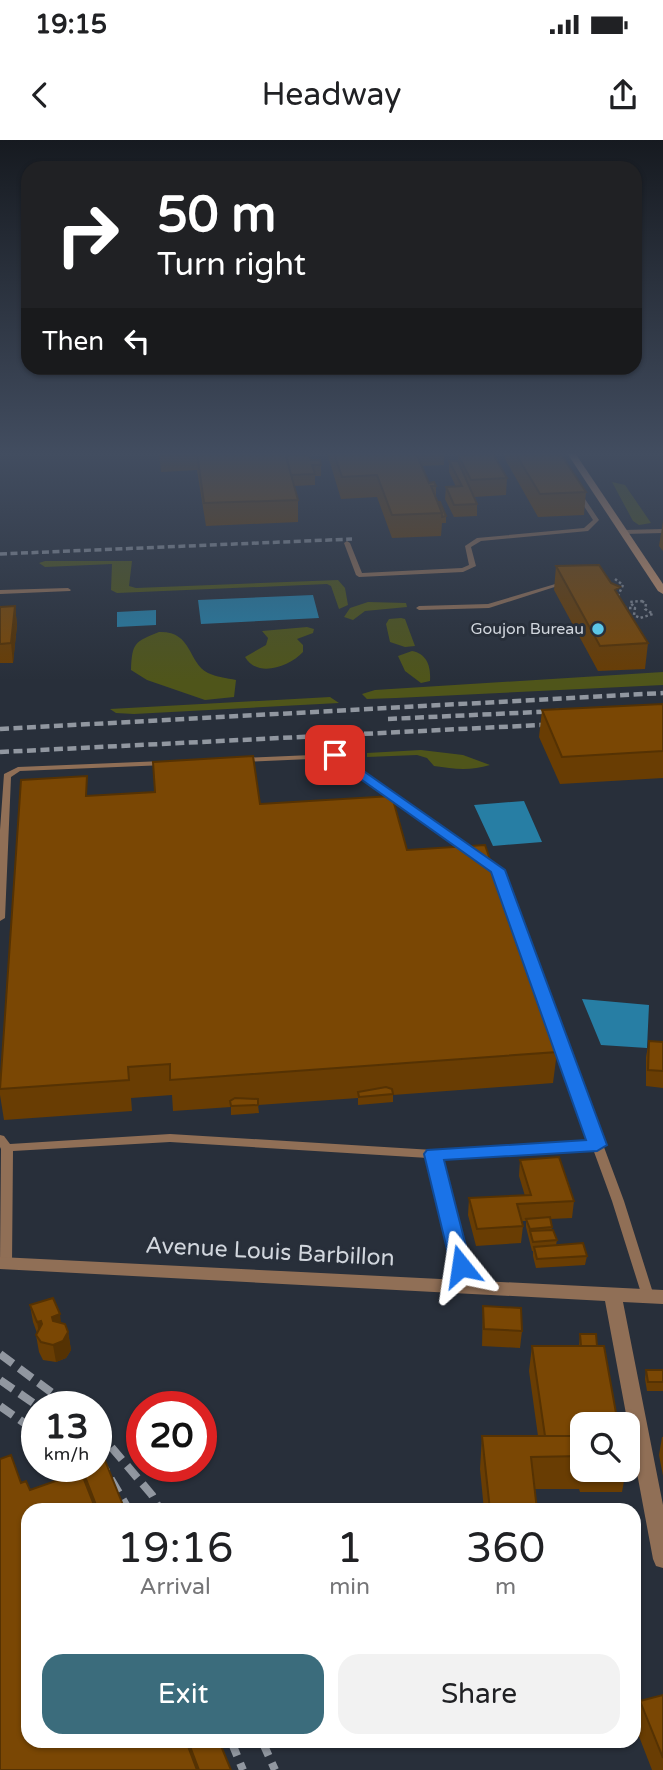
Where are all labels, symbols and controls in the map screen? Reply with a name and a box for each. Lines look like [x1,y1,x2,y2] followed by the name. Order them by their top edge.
[35,9,107,40] text: 19:15
[21,76,59,114] icon: back
[261,76,402,114] text: Headway
[604,76,642,114] icon: share
[157,186,276,245] text: 50 m
[42,189,133,280] icon: right
[157,246,306,284] text: Turn right
[118,322,156,360] icon: left
[42,326,104,357] text: Then
[470,619,584,639] place label: Goujon Bureau
[590,621,606,637] marker: Goujon Bureau
[305,725,365,785] pin
[316,736,354,774] icon: arrive
[424,1229,498,1303] position arrow
[145,1231,395,1273] street label: Avenue Louis Barbillon
[126,1391,217,1482] speed limit sign: 20
[45,1406,88,1448] text: 13
[570,1412,640,1482] map controls
[570,1412,640,1482] button: search
[44,1443,89,1465] text: km/h
[117,1523,233,1574] text: 19:16
[336,1523,363,1574] text: 1
[466,1523,545,1574] text: 360
[140,1573,211,1601] text: Arrival
[329,1573,370,1601] text: min
[495,1573,516,1601] text: m
[42,1654,324,1734] button: Exit
[338,1654,620,1734] button: Share

